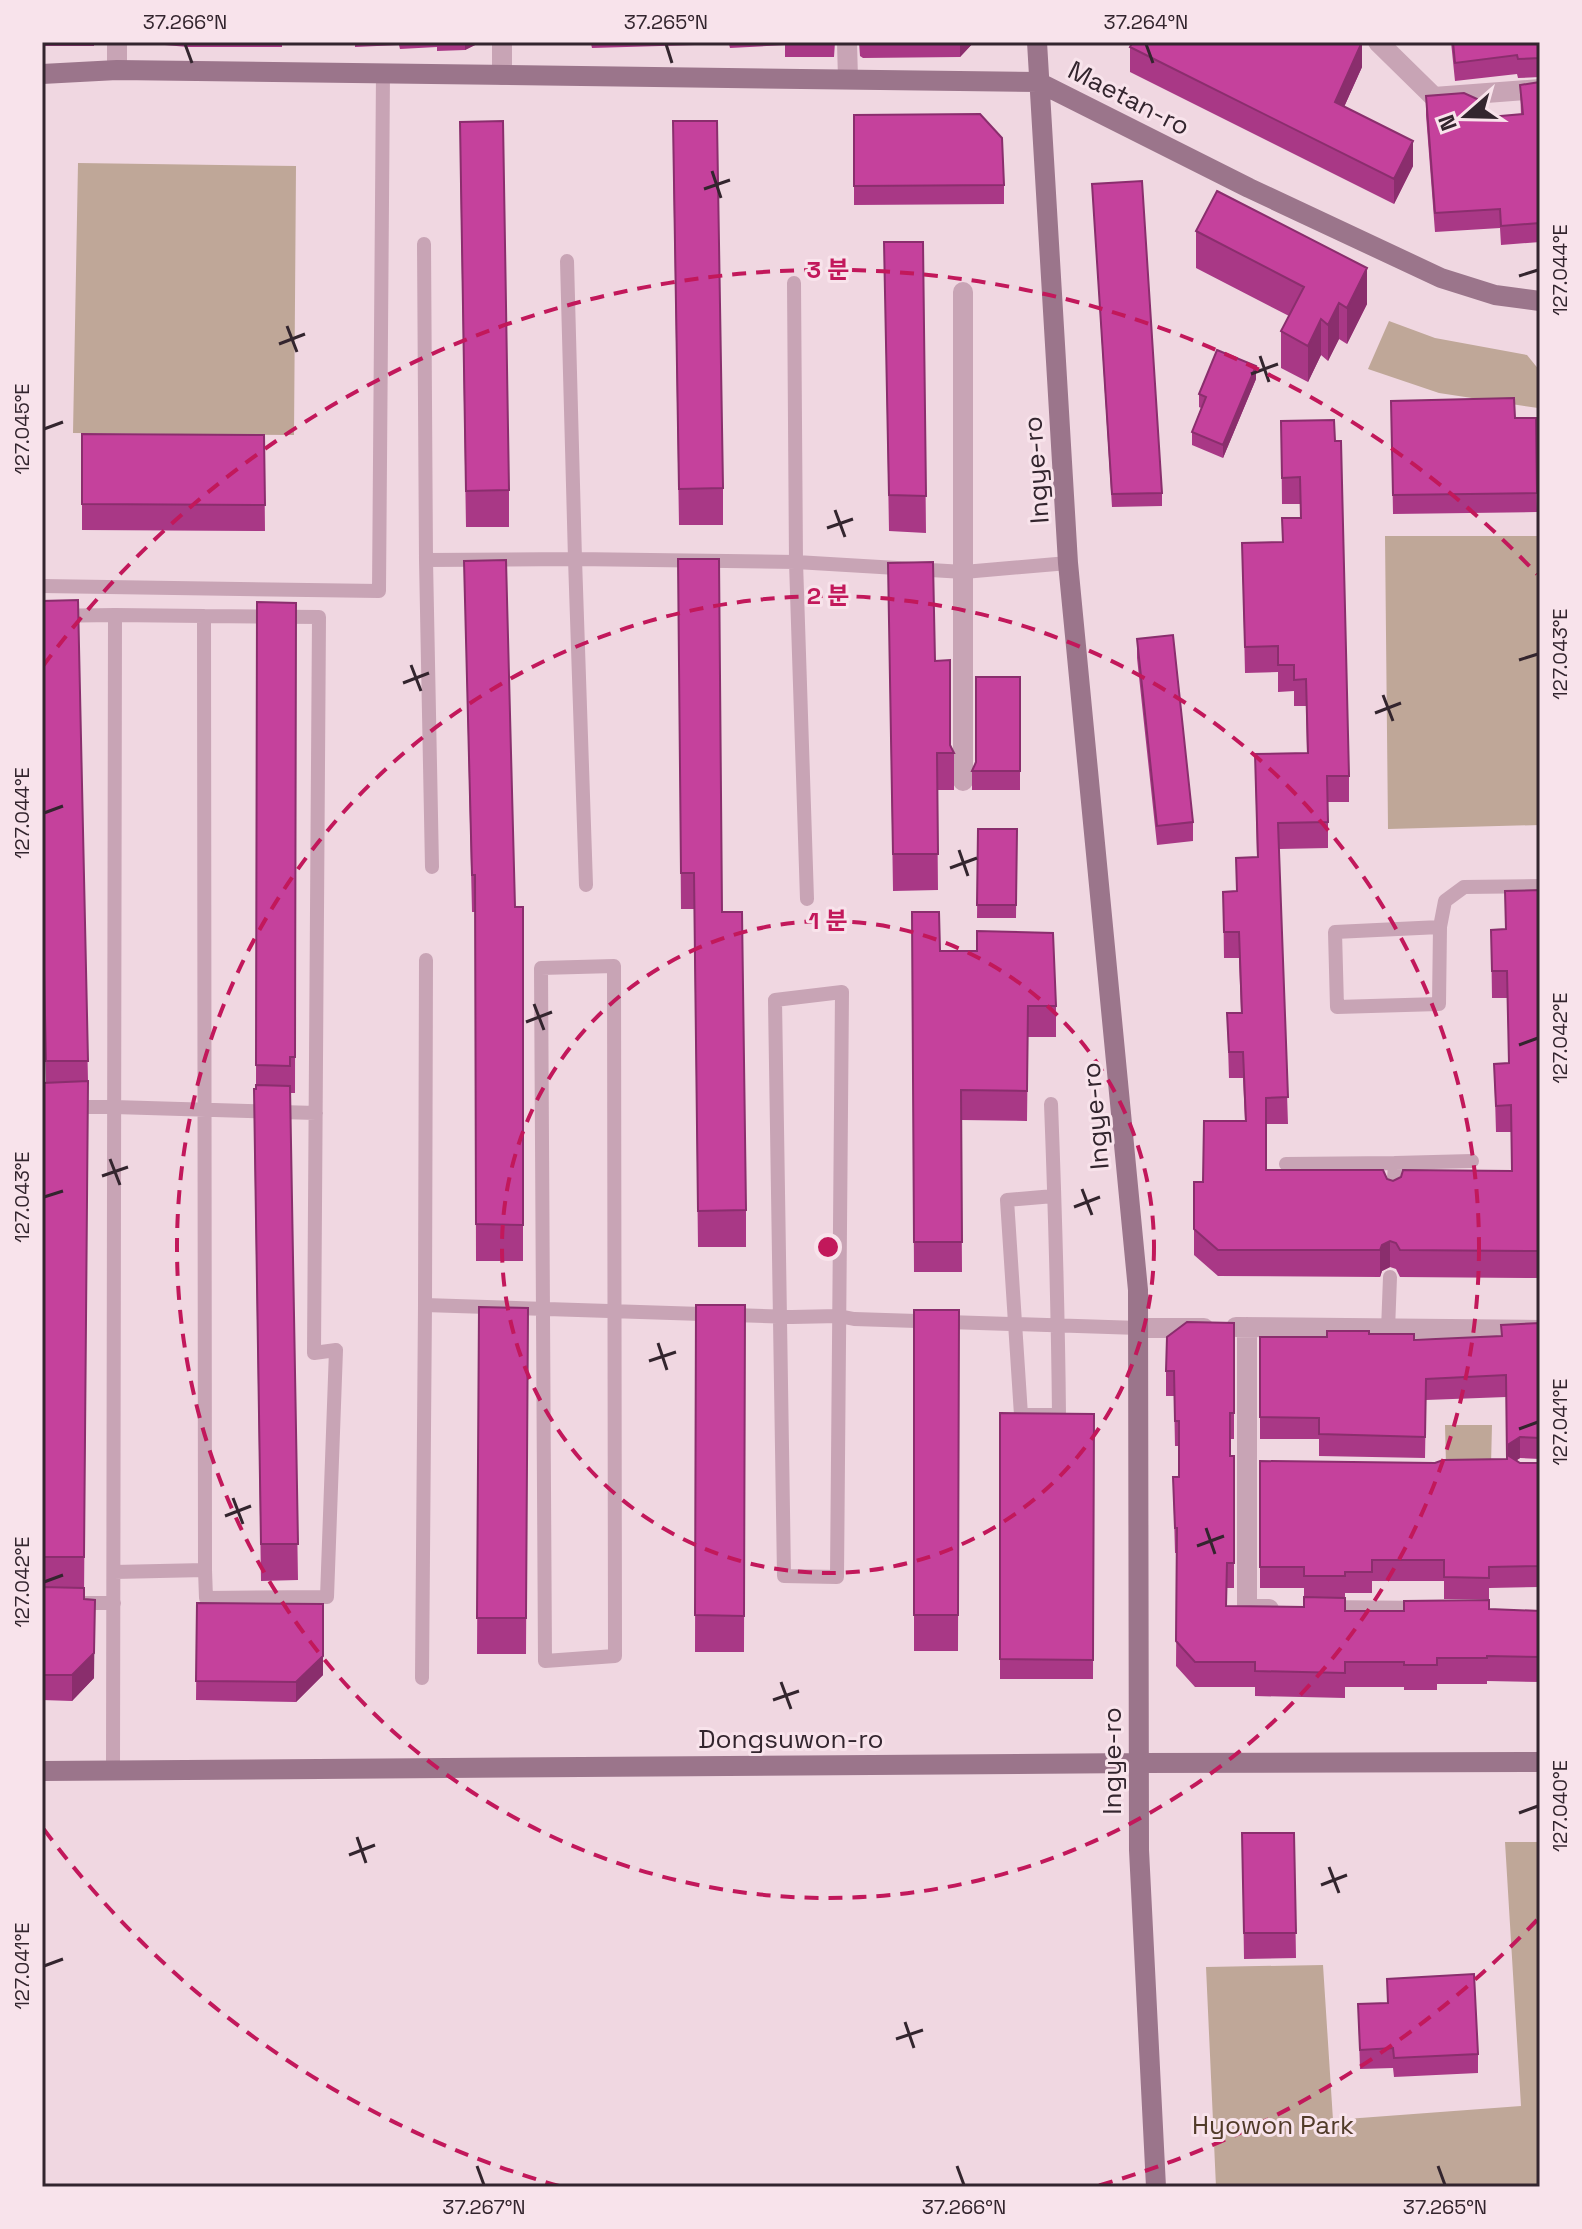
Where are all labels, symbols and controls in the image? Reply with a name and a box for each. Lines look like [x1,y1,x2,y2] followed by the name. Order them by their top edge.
[143,9,227,35] text: 37.266°N
[624,9,708,35] text: 37.265°N
[1104,9,1188,35] text: 37.264°N
[1062,53,1196,143] street label: Maetan-ro
[1426,76,1506,156] north arrow
[1432,111,1463,135] text: N
[1547,224,1573,316] text: 127.044°E
[807,254,849,285] text: 3 분
[9,383,35,475] text: 127.045°E
[1015,415,1057,525] street label: Ingye-ro
[807,580,849,611] text: 2 분
[1547,608,1573,700] text: 127.043°E
[9,767,35,859] text: 127.044°E
[808,905,848,936] text: 1 분
[1547,992,1573,1084] text: 127.042°E
[1073,1061,1117,1171] street label: Ingye-ro
[9,1151,35,1243] text: 127.043°E
[814,1233,842,1261] centre of rings
[1547,1378,1573,1466] text: 127.041°E
[9,1536,35,1628] text: 127.042°E
[1095,1707,1129,1815] street label: Ingye-ro
[698,1722,884,1756] street label: Dongsuwon-ro
[1547,1760,1573,1852] text: 127.040°E
[9,1922,35,2010] text: 127.041°E
[1192,2108,1354,2142] park label: Hyowon Park
[442,2194,526,2220] text: 37.267°N
[922,2194,1006,2220] text: 37.266°N
[1403,2194,1487,2220] text: 37.265°N

